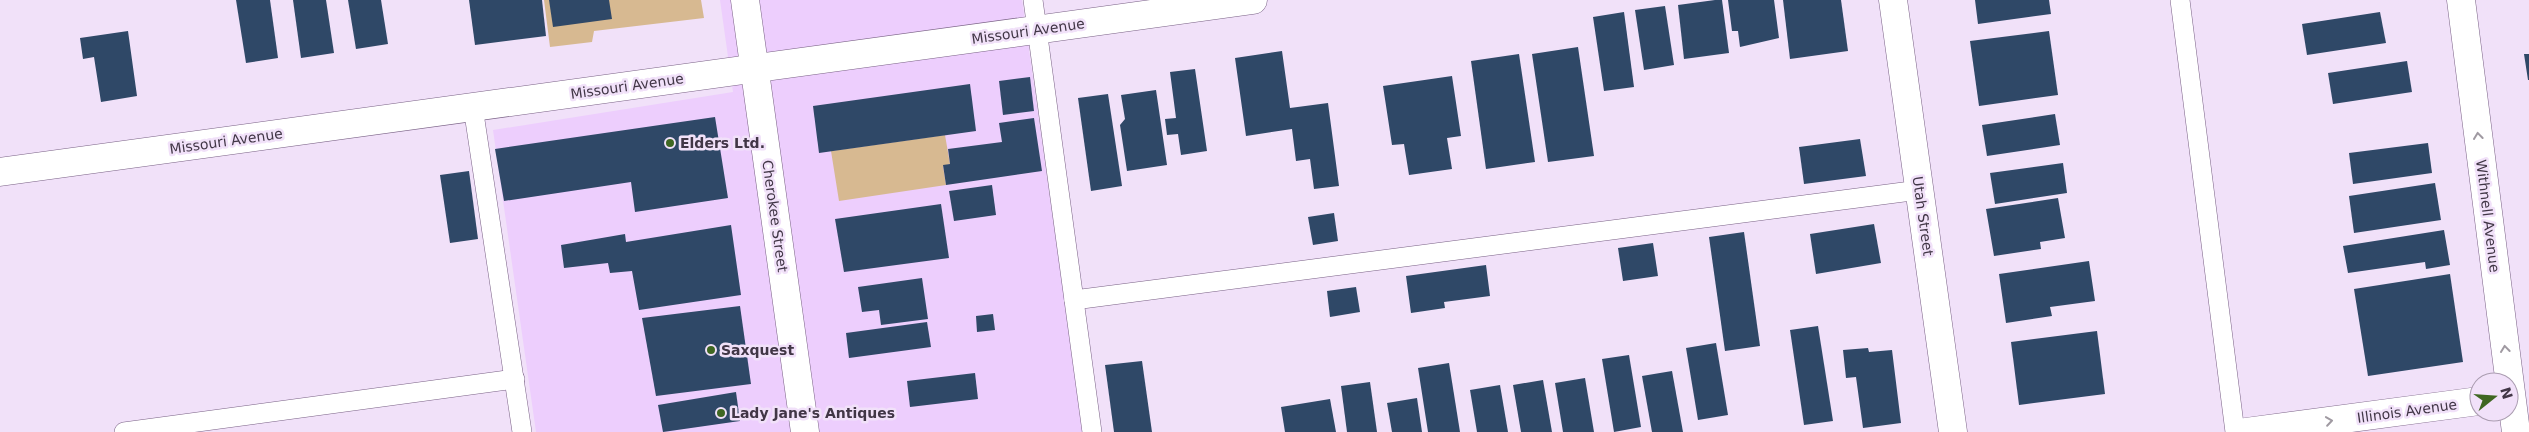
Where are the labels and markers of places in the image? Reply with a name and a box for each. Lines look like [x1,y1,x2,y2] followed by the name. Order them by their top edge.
[680,135,765,151] place label: Elders Ltd.
[664,137,676,149] marker: Elders Ltd.
[721,342,794,358] place label: Saxquest
[705,344,717,356] marker: Saxquest
[731,405,895,421] place label: Lady Jane's Antiques
[715,407,727,419] marker: Lady Jane's Antiques

